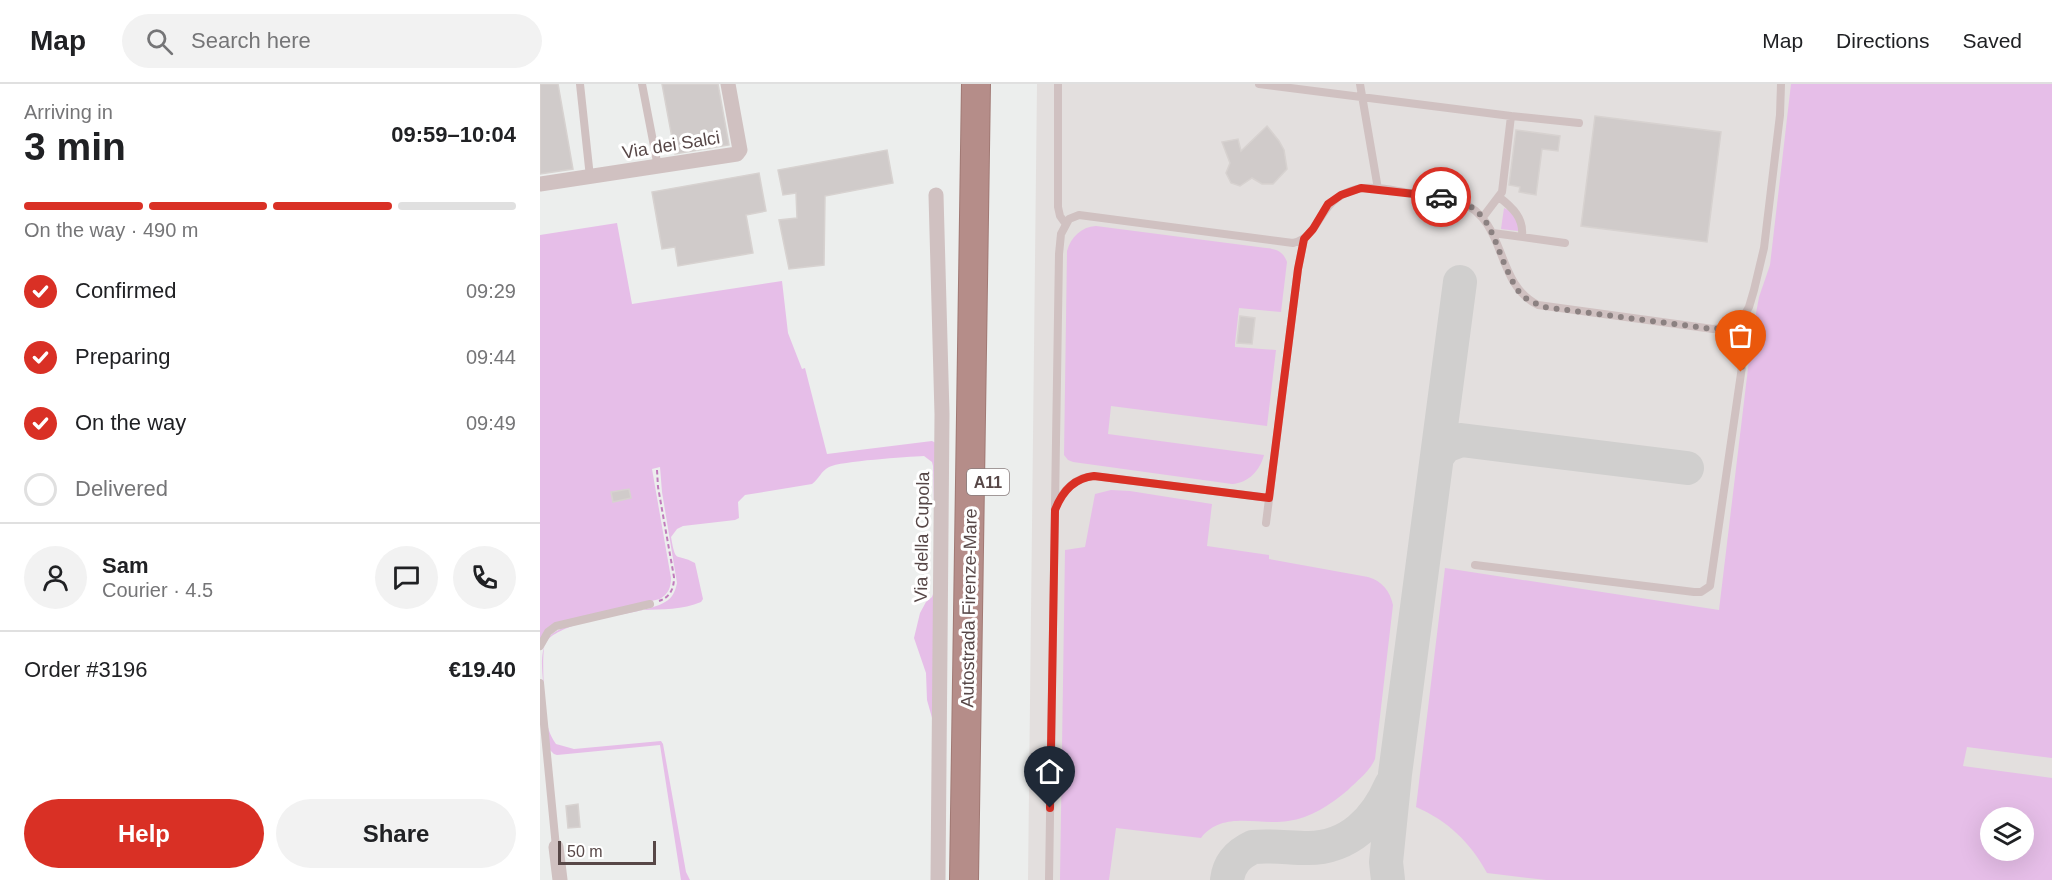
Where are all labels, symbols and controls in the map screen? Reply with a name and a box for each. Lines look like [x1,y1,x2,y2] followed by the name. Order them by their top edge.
[122,14,542,68] search box
[30,25,86,56] text: Map
[143,25,176,58] icon: search
[191,28,311,53] text: Search here
[1762,29,1803,52] text: Map
[1836,29,1929,52] text: Directions
[1962,29,2022,52] text: Saved
[24,101,113,123] text: Arriving in
[391,122,516,147] text: 09:59–10:04
[24,125,126,168] text: 3 min
[621,127,721,163] street label: Via dei Salci
[1411,167,1471,227] courier
[1425,181,1458,214] icon: car
[24,219,199,241] text: On the way · 490 m
[24,275,57,308] icon: check
[75,278,176,303] text: Confirmed
[466,280,516,302] text: 09:29
[1715,310,1766,372] pin
[1724,319,1757,352] icon: bag
[24,341,57,374] icon: check
[75,344,170,369] text: Preparing
[466,346,516,368] text: 09:44
[24,407,57,440] icon: check
[75,410,186,435] text: On the way
[466,412,516,434] text: 09:49
[967,469,1009,495] road number: A11
[911,470,933,603] street label: Via della Cupola
[75,476,168,501] text: Delivered
[957,508,981,708] street label: Autostrada Firenze-Mare
[24,546,87,609] button: person
[375,546,438,609] button: chat
[453,546,516,609] button: phone
[102,553,148,578] text: Sam
[102,579,213,601] text: Courier · 4.5
[24,657,148,682] text: Order #3196
[449,657,516,682] text: €19.40
[1024,746,1075,808] pin
[1033,755,1066,788] icon: home
[24,799,264,868] button: Help
[276,799,516,868] button: Share
[1980,807,2034,861] map controls
[1980,807,2034,861] button: layers
[558,838,656,866] scale bar
[567,843,603,860] text: 50 m

